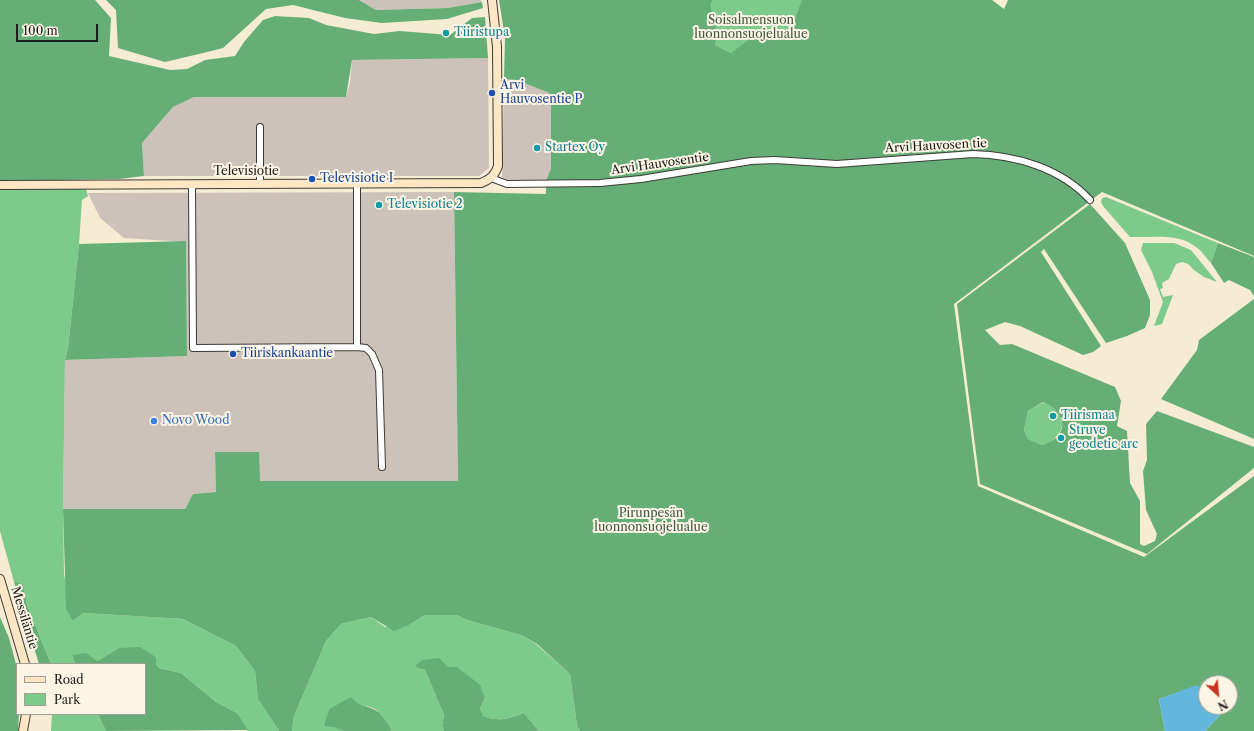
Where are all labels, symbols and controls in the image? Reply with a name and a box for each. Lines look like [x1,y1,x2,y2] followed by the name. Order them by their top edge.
[694,14,808,42] park label: Soisalmensuon luonnonsuojelualue
[18,16,100,42] scale bar
[23,23,58,38] text: 100 m
[454,26,509,40] place label: Tiiristupa
[441,28,451,38] marker: Tiiristupa
[500,79,582,107] place label: Arvi Hauvosentie P
[487,88,497,98] marker: Arvi Hauvosentie P
[885,136,987,156] street label: Arvi Hauvosen tie
[545,141,605,155] place label: Startex Oy
[532,143,542,153] marker: Startex Oy
[610,150,710,178] street label: Arvi Hauvosentie
[213,165,279,179] street label: Televisiotie
[320,172,393,186] place label: Televisiotie I
[307,174,317,184] marker: Televisiotie I
[387,198,463,212] place label: Televisiotie 2
[374,200,384,210] marker: Televisiotie 2
[241,347,333,361] place label: Tiiriskankaantie
[228,349,238,359] marker: Tiiriskankaantie
[1061,409,1115,423] place label: Tiirismaa
[1048,411,1058,421] marker: Tiirismaa
[162,414,229,428] place label: Novo Wood
[149,416,159,426] marker: Novo Wood
[1069,424,1138,452] place label: Struve geodetic arc
[1056,433,1066,443] marker: Struve geodetic arc
[594,507,708,535] park label: Pirunpesän luonnonsuojelualue
[8,585,40,651] street label: Messiläntie
[16,663,146,715] legend
[54,672,84,687] text: Road
[1198,675,1238,715] north arrow
[54,692,80,707] text: Park
[1215,696,1230,713] text: N

